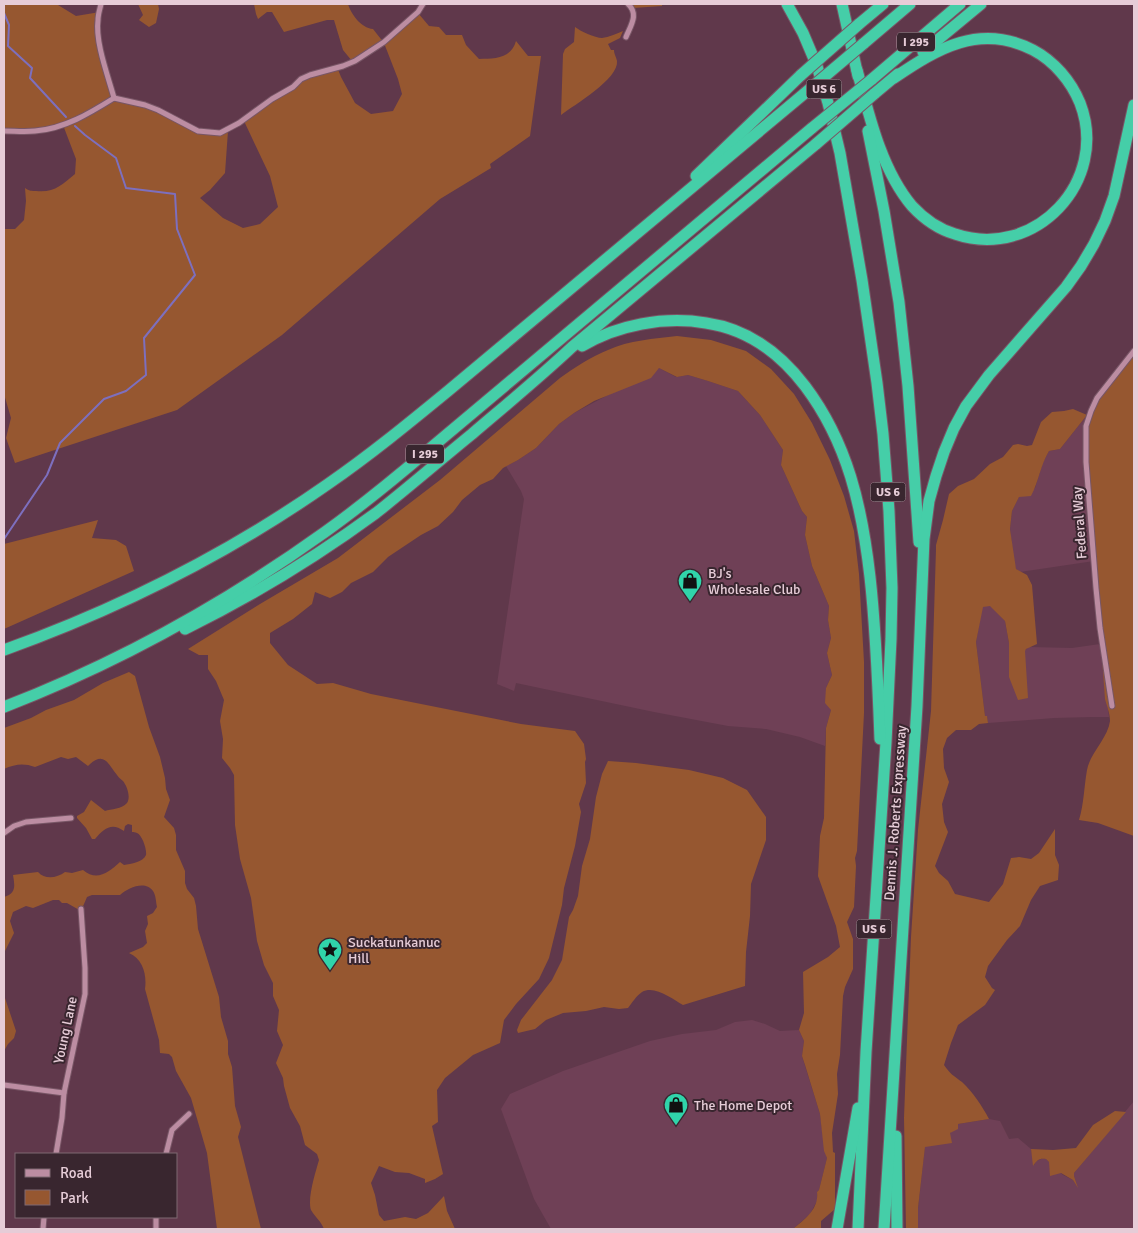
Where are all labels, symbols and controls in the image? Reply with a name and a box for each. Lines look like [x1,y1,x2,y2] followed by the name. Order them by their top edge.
[897,32,935,52] road number: I 295
[806,80,842,98] road number: US 6
[406,444,444,464] road number: I 295
[870,482,906,502] road number: US 6
[1068,486,1091,560] street label: Federal Way
[708,565,801,598] place label: BJ's Wholesale Club
[677,568,703,602] shop icon: BJ's Wholesale Club
[881,724,910,901] street label: Dennis J. Roberts Expressway
[856,920,892,939] road number: US 6
[348,934,441,967] place label: Suckatunkanuc Hill
[317,937,343,971] place icon: Suckatunkanuc Hill
[50,995,81,1065] street label: Young Lane
[663,1092,689,1126] shop icon: The Home Depot
[694,1097,792,1114] place label: The Home Depot
[15,1153,178,1218] legend
[60,1164,92,1182] text: Road
[60,1189,89,1207] text: Park

